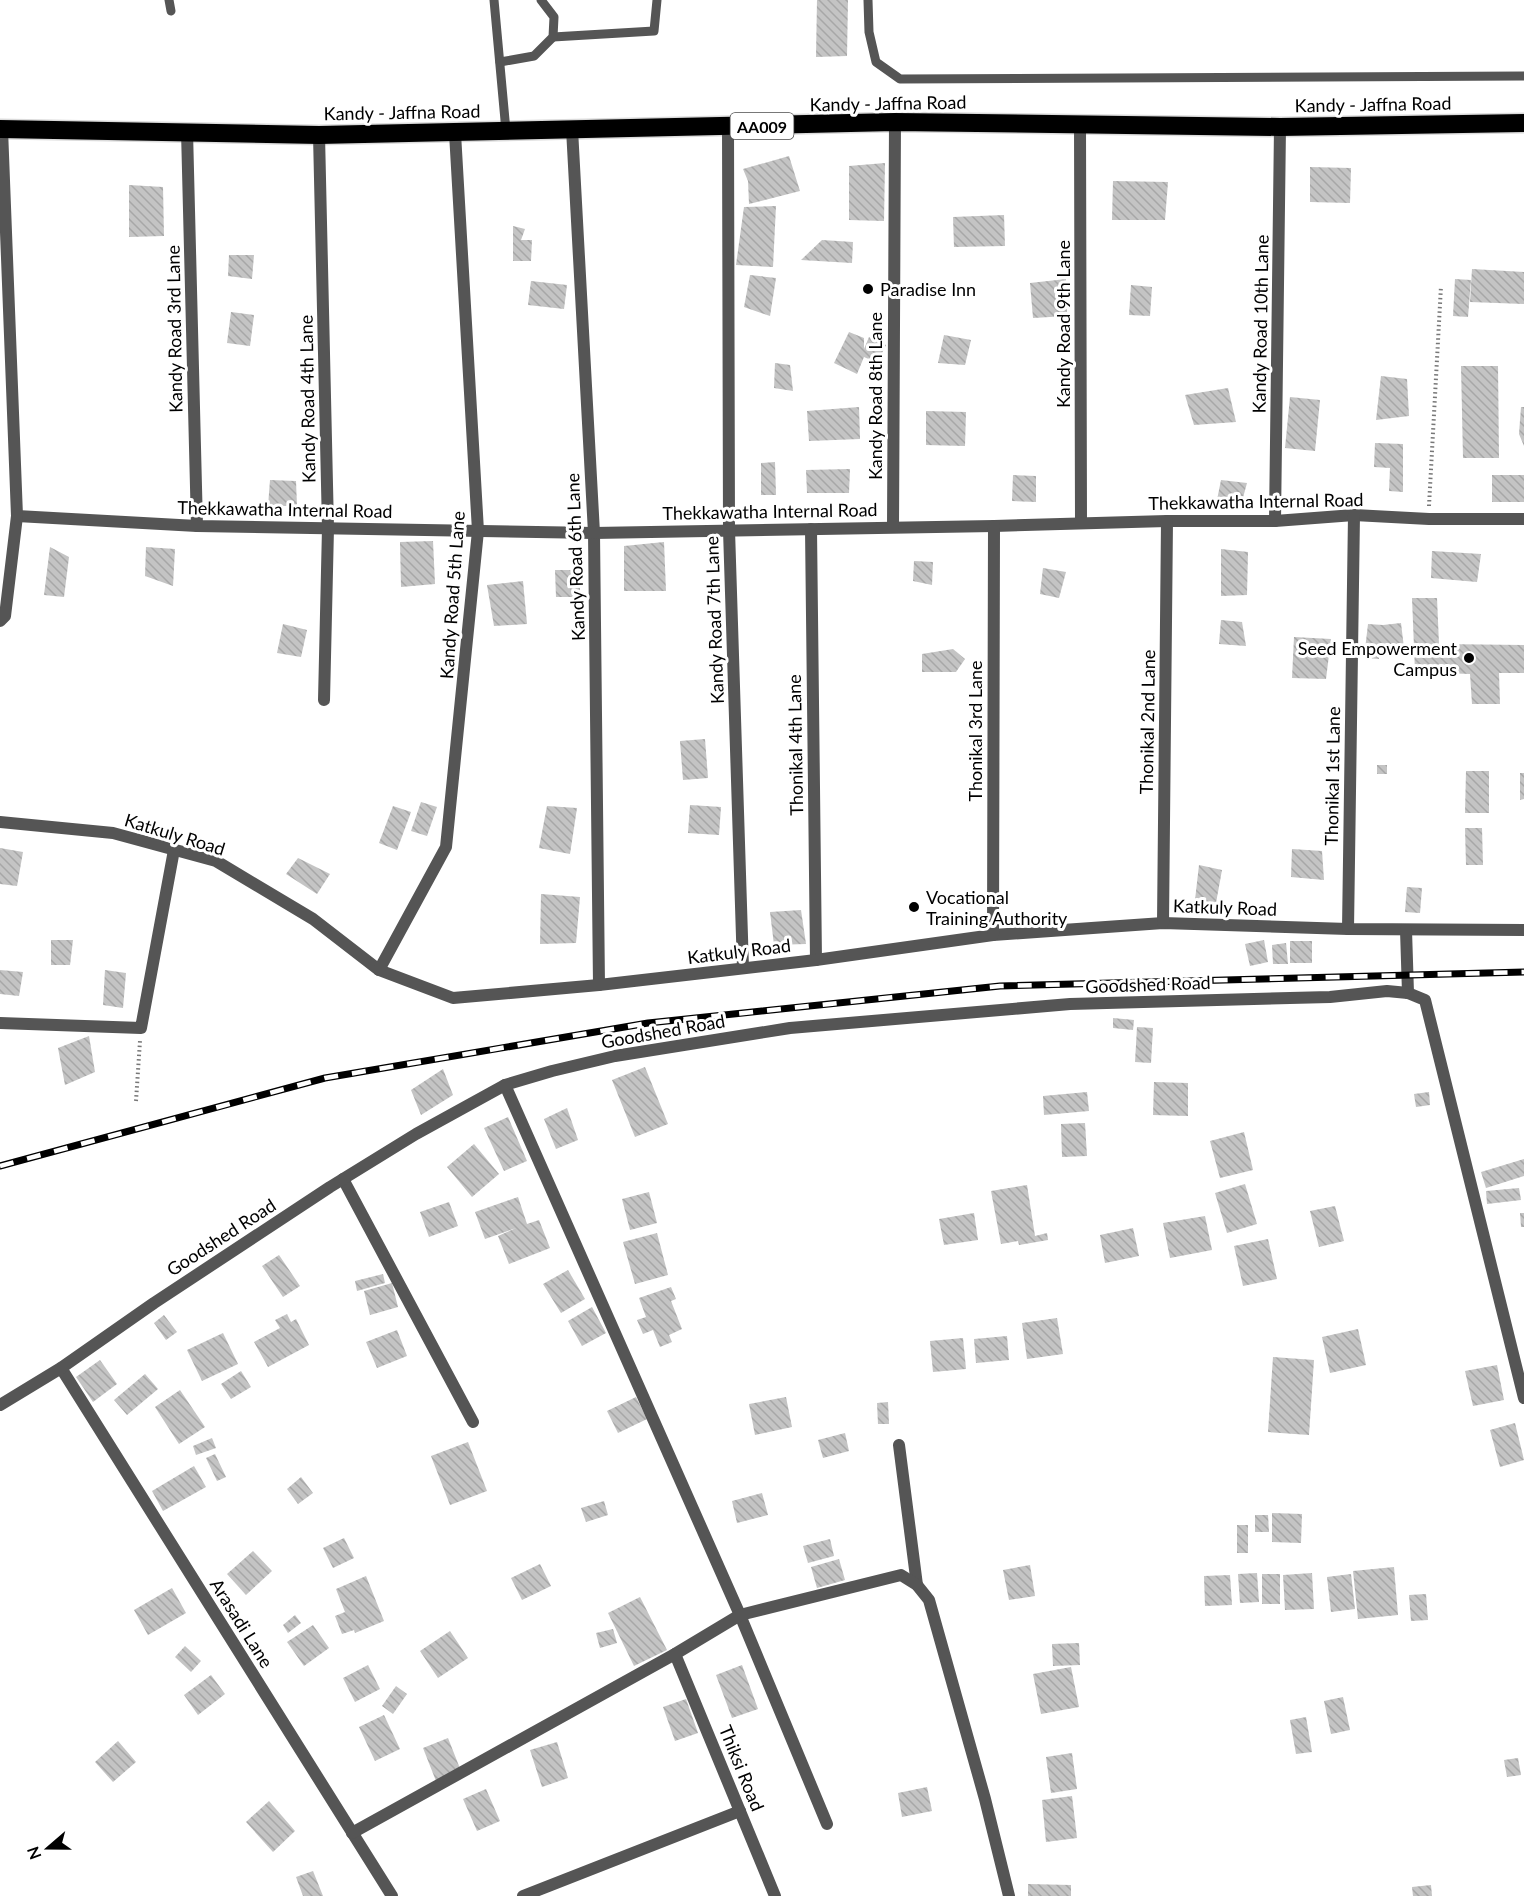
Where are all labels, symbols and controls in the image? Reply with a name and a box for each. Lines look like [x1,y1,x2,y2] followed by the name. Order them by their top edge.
[809,91,967,115] street label: Kandy - Jaffna Road
[1294,92,1452,116] street label: Kandy - Jaffna Road
[323,100,481,124] street label: Kandy - Jaffna Road
[730,113,794,139] road number: AA009
[1247,234,1273,414] street label: Kandy Road 10th Lane
[1052,240,1074,408] street label: Kandy Road 9th Lane
[162,245,186,413] street label: Kandy Road 3rd Lane
[880,278,976,300] place label: Paradise Inn
[861,282,875,296] marker: Paradise Inn
[864,312,886,480] street label: Kandy Road 8th Lane
[295,315,319,483] street label: Kandy Road 4th Lane
[561,473,589,641] street label: Kandy Road 6th Lane
[1148,488,1364,514] street label: Thekkawatha Internal Road
[177,496,393,522] street label: Thekkawatha Internal Road
[662,498,878,524] street label: Thekkawatha Internal Road
[435,510,469,680] street label: Kandy Road 5th Lane
[700,536,728,704] street label: Kandy Road 7th Lane
[1298,637,1458,680] place label: Seed Empowerment Campus
[1135,649,1159,795] street label: Thonikal 2nd Lane
[1462,651,1476,665] marker: Seed Empowerment Campus
[964,660,986,802] street label: Thonikal 3rd Lane
[783,674,807,816] street label: Thonikal 4th Lane
[1320,706,1344,846] street label: Thonikal 1st Lane
[122,808,228,860] street label: Katkuly Road
[926,886,1068,929] place label: Vocational Training Authority
[1173,894,1277,920] street label: Katkuly Road
[907,900,921,914] marker: Vocational Training Authority
[686,934,792,968] street label: Katkuly Road
[1085,971,1211,997] street label: Goodshed Road
[599,1009,727,1053] street label: Goodshed Road
[162,1194,280,1280] street label: Goodshed Road
[206,1574,278,1672] street label: Arasadi Lane
[715,1722,769,1814] street label: Thiksi Road
[18,1818,78,1878] north arrow
[22,1844,44,1862] text: N

